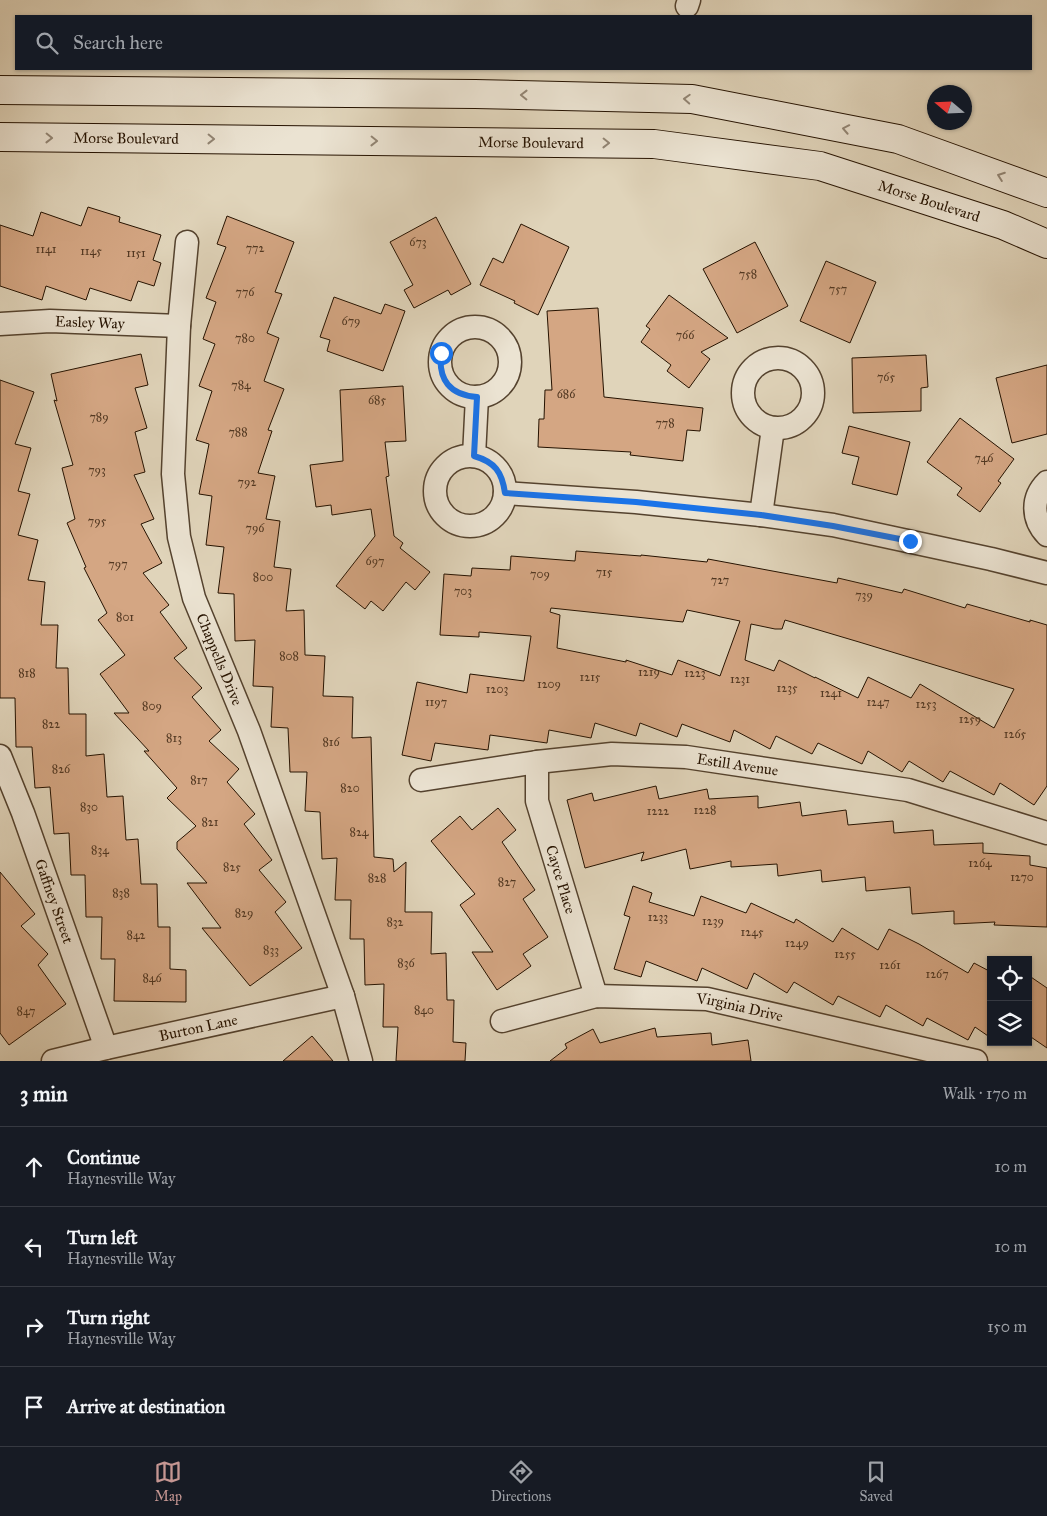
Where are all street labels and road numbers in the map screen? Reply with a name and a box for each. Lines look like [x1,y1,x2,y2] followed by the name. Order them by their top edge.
[73,129,180,148] street label: Morse Boulevard
[478,133,584,152] street label: Morse Boulevard
[876,176,983,226] street label: Morse Boulevard
[55,312,126,333] street label: Easley Way
[192,611,246,708] street label: Chappells Drive
[696,750,779,780] street label: Estill Avenue
[542,843,580,916] street label: Cayce Place
[31,857,78,946] street label: Gaffney Street
[696,990,785,1025] street label: Virginia Drive
[157,1010,239,1045] street label: Burton Lane

